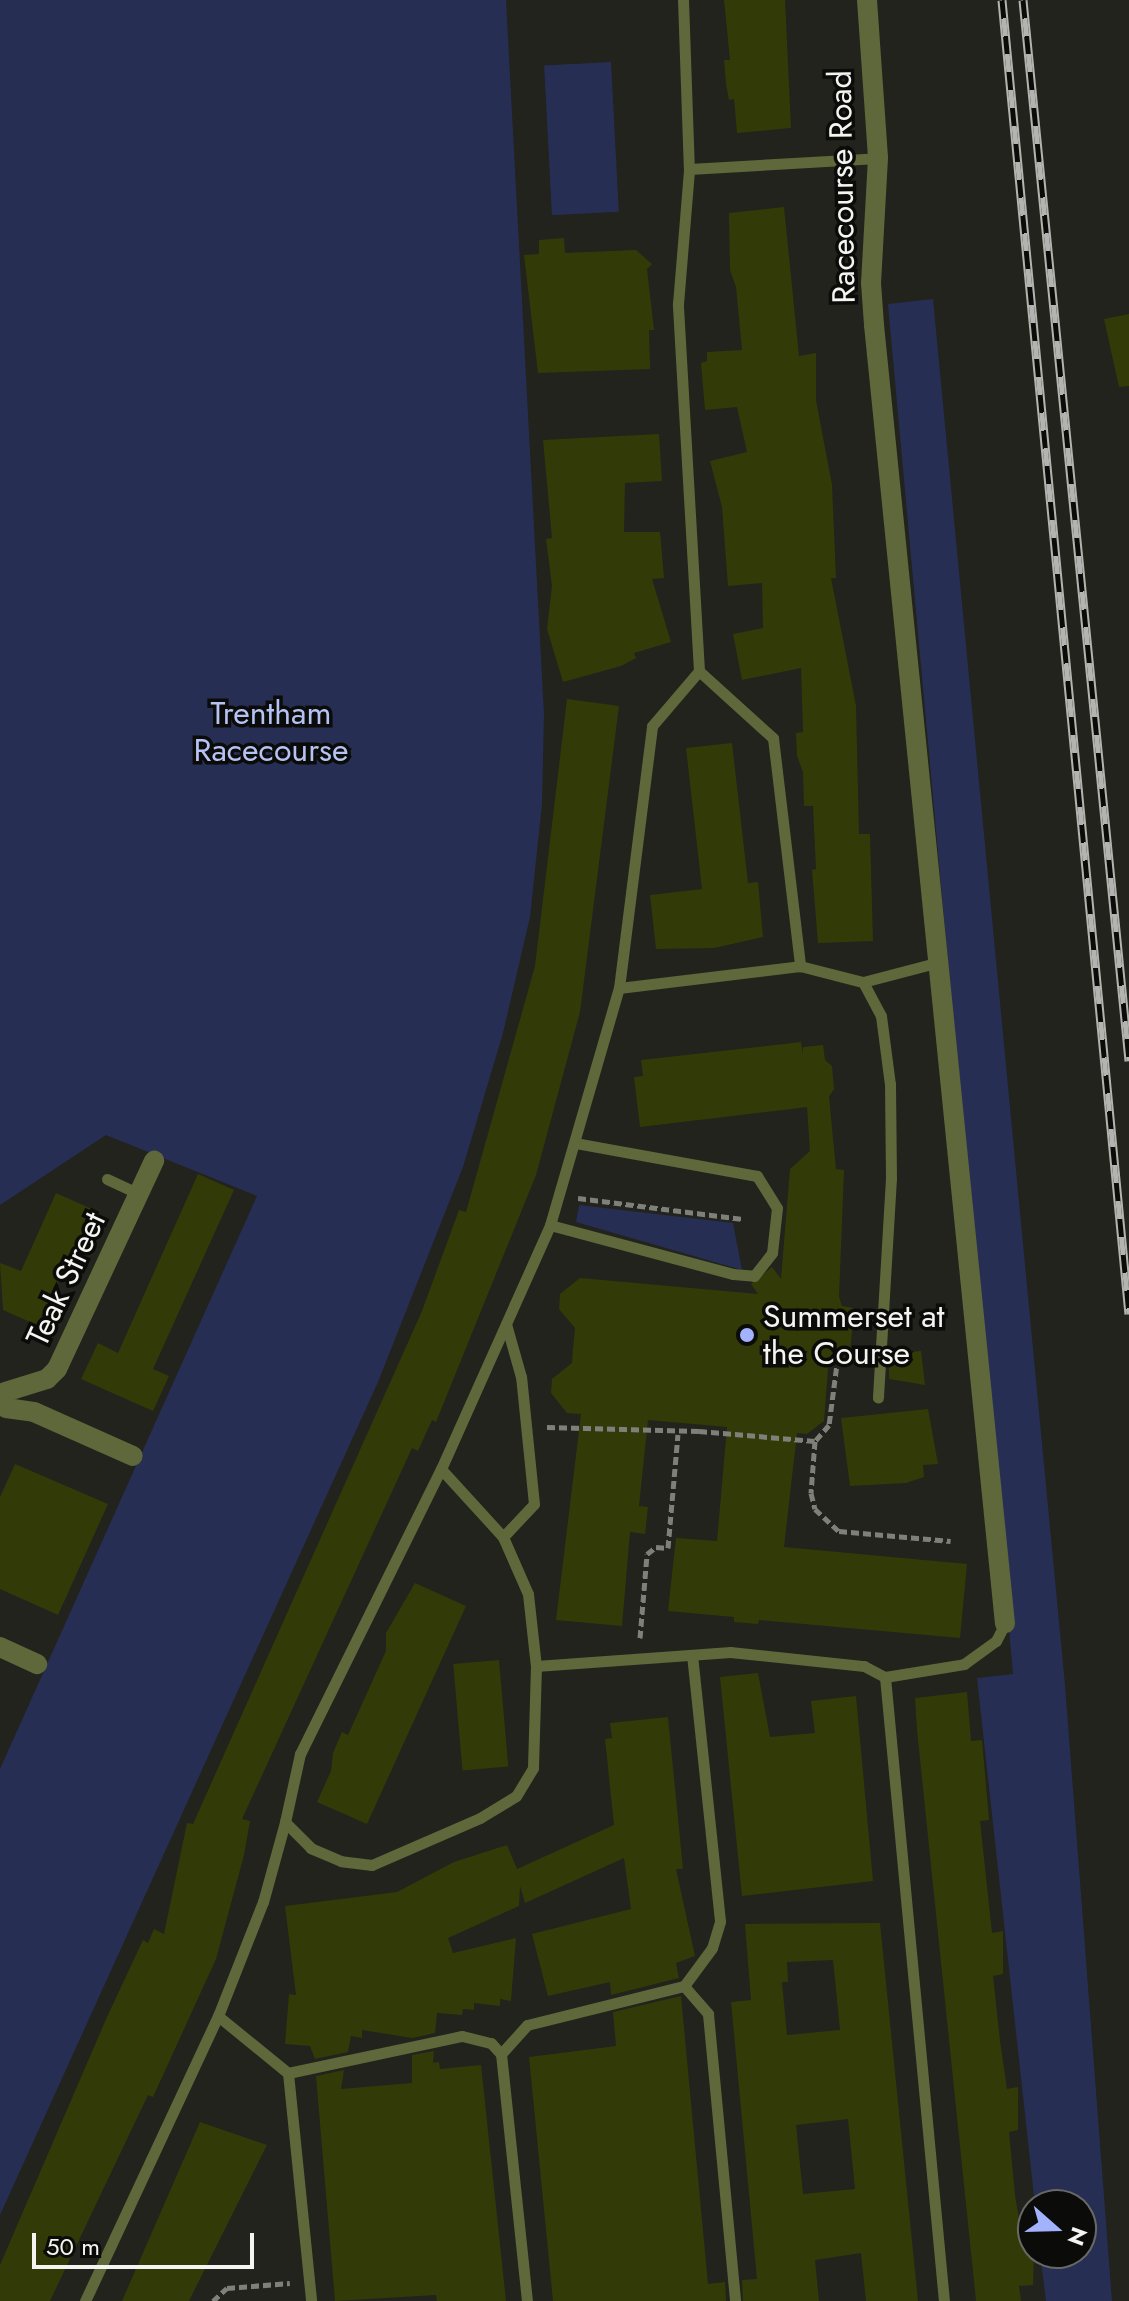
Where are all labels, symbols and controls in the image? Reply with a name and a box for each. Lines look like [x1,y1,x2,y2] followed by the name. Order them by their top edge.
[821,70,863,304] street label: Racecourse Road
[193,695,349,770] park label: Trentham Racecourse
[18,1206,114,1352] street label: Teak Street
[763,1298,944,1373] place label: Summerset at the Course
[738,1326,756,1344] marker: Summerset at the Course
[1017,2189,1097,2269] north arrow
[36,2217,258,2267] scale bar
[1060,2223,1096,2250] text: N
[46,2229,100,2264] text: 50 m

